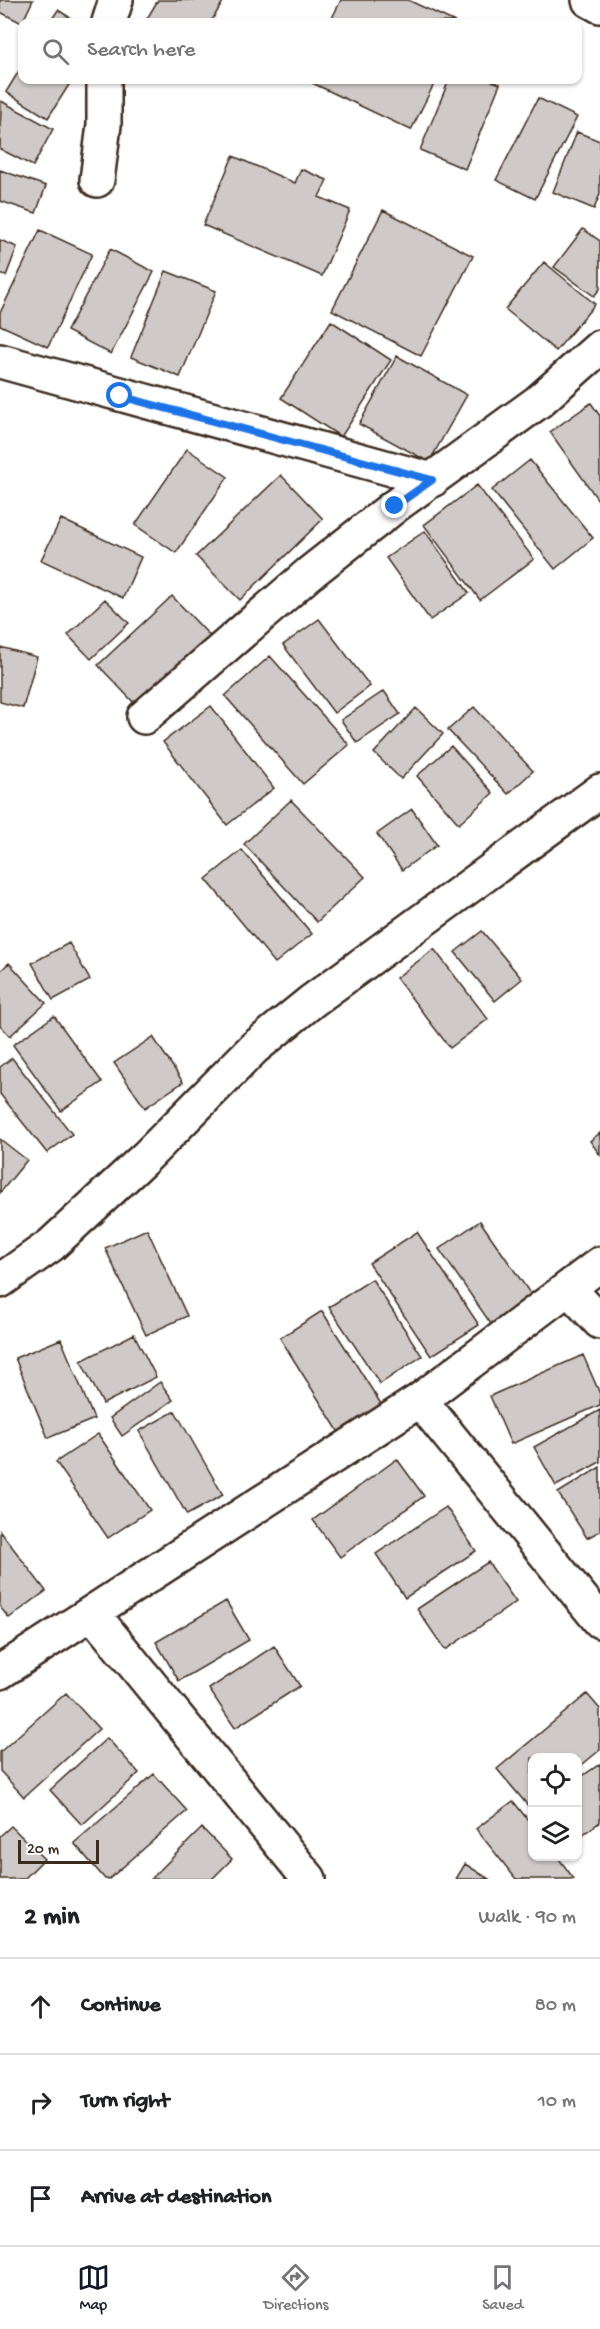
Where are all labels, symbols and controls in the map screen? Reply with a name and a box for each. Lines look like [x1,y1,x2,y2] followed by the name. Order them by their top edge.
[18,18,582,84] search box
[39,35,72,68] icon: search
[87,38,195,64] text: Search here
[106,382,132,408] route start
[381,492,407,518] route end
[528,1753,582,1861] map controls
[528,1753,582,1807] button: locate
[528,1807,582,1861] button: layers
[18,1837,99,1864] scale bar
[27,1841,59,1860] text: 20 m
[24,1903,79,1934] text: 2 min
[479,1907,576,1930] text: Walk · 90 m
[24,1990,57,2023] icon: ahead
[81,1993,161,2019] text: Continue
[535,1995,576,2018] text: 80 m
[24,2086,57,2119] icon: right
[81,2089,169,2115] text: Turn right
[538,2091,576,2114] text: 10 m
[24,2182,57,2215] icon: arrive
[81,2185,271,2211] text: Arrive at destination
[77,2261,110,2316] tab: Map
[263,2261,329,2316] tab: Directions
[482,2261,523,2316] tab: Saved

